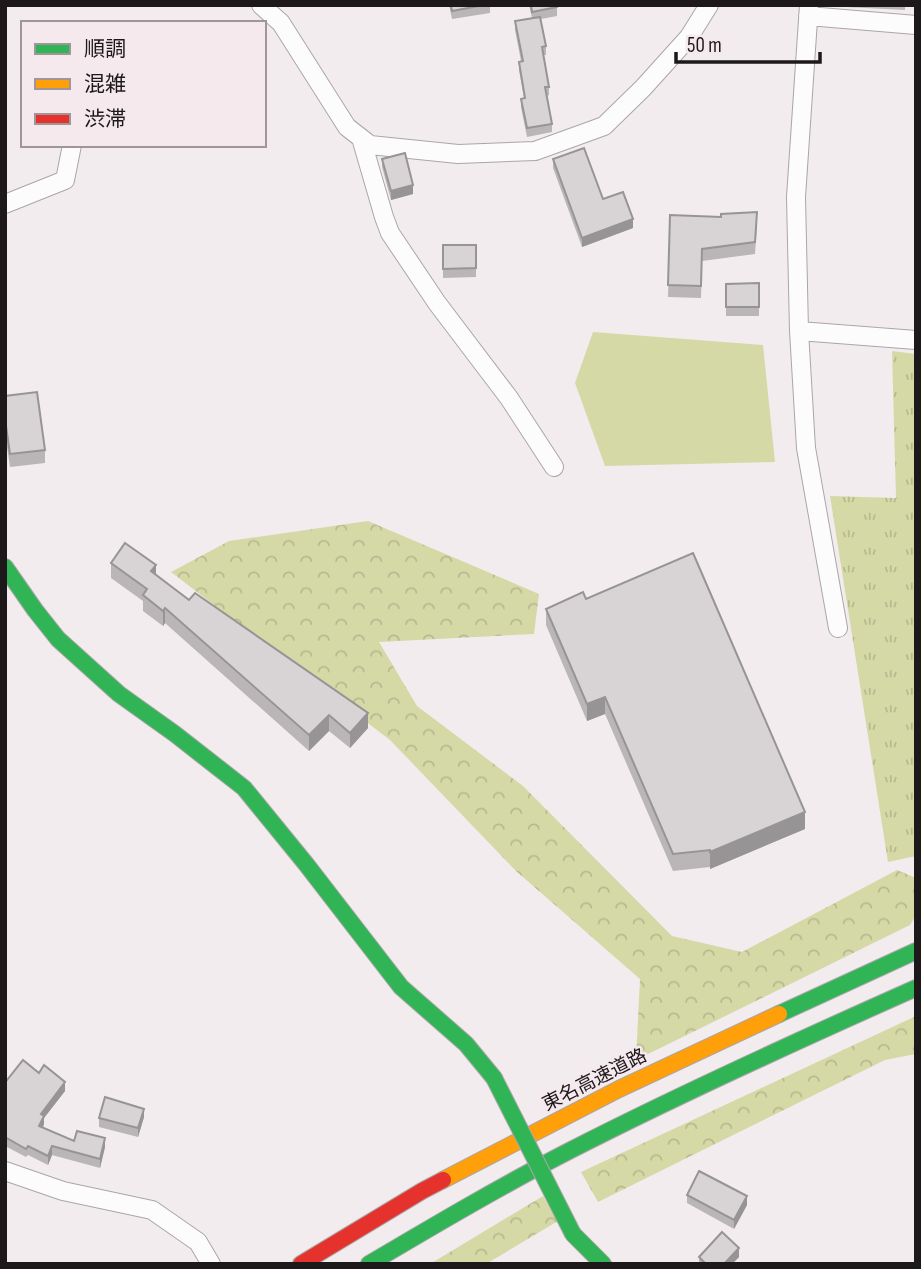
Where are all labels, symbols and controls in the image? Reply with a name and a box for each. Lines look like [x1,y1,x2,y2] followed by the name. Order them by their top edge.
[21,21,266,147] legend
[676,21,820,65] scale bar
[687,33,722,58] text: 50 m
[84,37,126,62] text: 順調
[84,72,126,97] text: 混雑
[84,107,126,132] text: 渋滞
[539,1044,651,1116] street label: 東名高速道路

